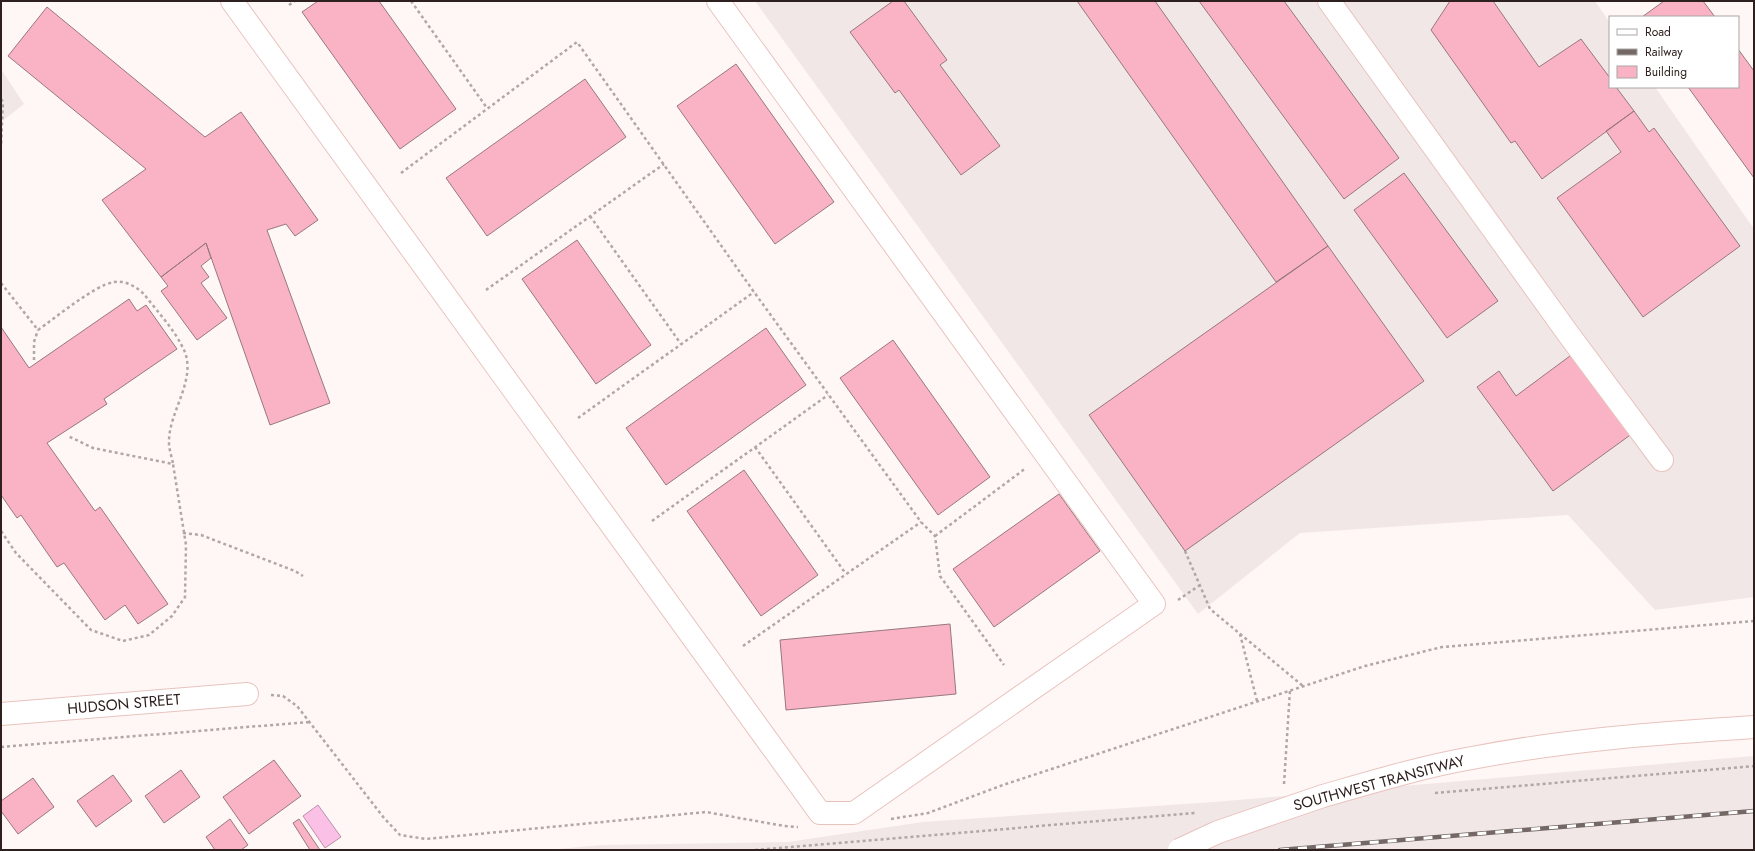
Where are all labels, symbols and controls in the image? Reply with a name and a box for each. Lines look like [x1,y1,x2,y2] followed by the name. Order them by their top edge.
[1609,16,1739,88] legend
[1645,23,1671,41] text: Road
[1645,43,1683,61] text: Railway
[1645,63,1687,81] text: Building
[66,688,182,720] street label: HUDSON STREET
[1291,749,1468,817] street label: SOUTHWEST TRANSITWAY

